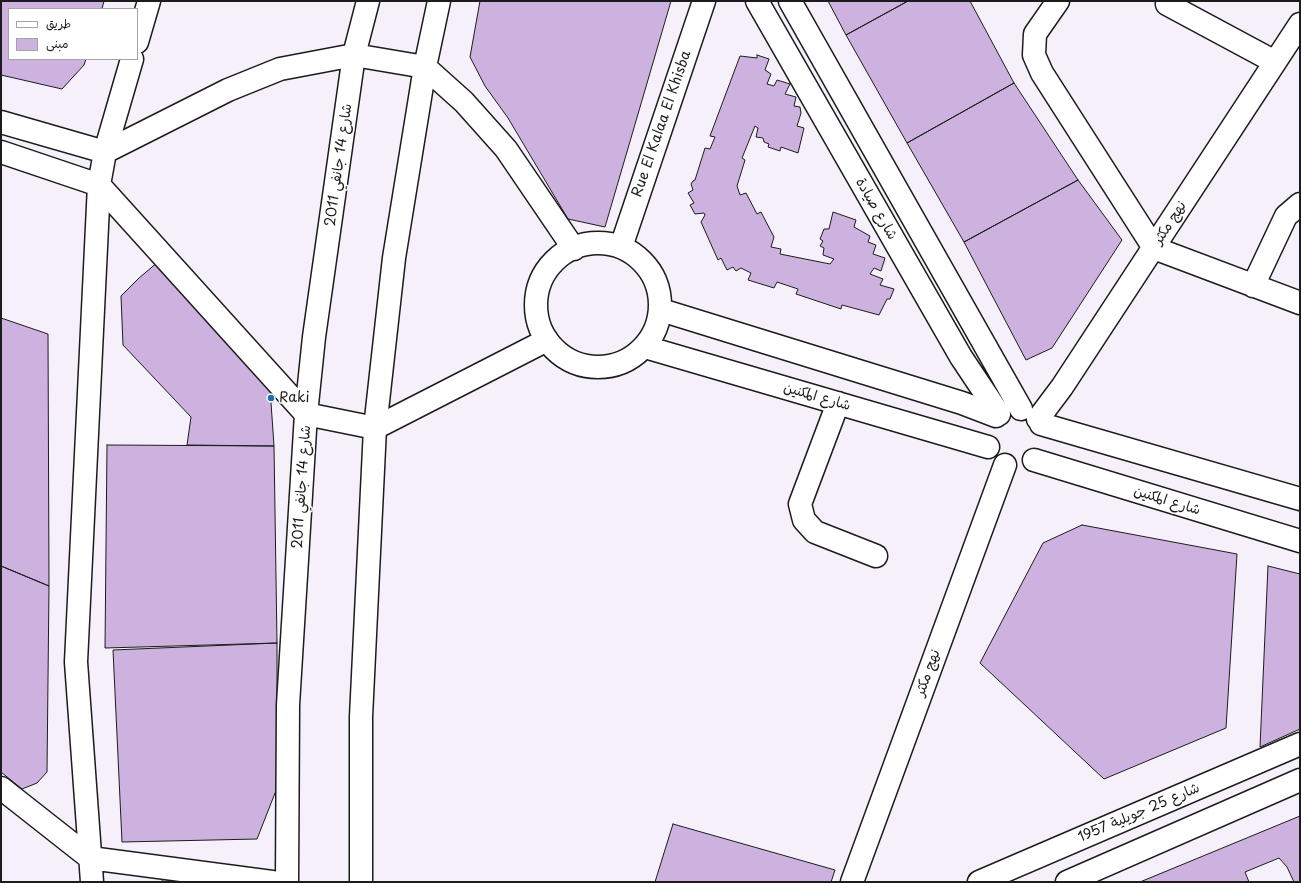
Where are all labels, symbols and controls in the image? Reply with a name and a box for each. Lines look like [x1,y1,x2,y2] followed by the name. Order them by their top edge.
[8,8,138,60] legend
[46,14,71,32] text: طريق
[46,34,69,52] text: مبنى
[629,49,695,199] street label: Rue El Kalaa El Khisba
[322,102,356,228] street label: شارع 14 جانفي 2011
[852,175,900,243] street label: شارع صيادة
[1150,198,1190,248] street label: نهج مكثر
[782,379,852,415] street label: شارع المكنين
[279,390,309,406] place label: Raki
[266,393,276,403] marker: Raki
[289,425,315,549] street label: شارع 14 جانفي 2011
[1132,483,1202,519] street label: شارع المكنين
[912,647,944,699] street label: نهج مكثر
[1076,780,1202,846] street label: شارع 25 جويلية 1957

